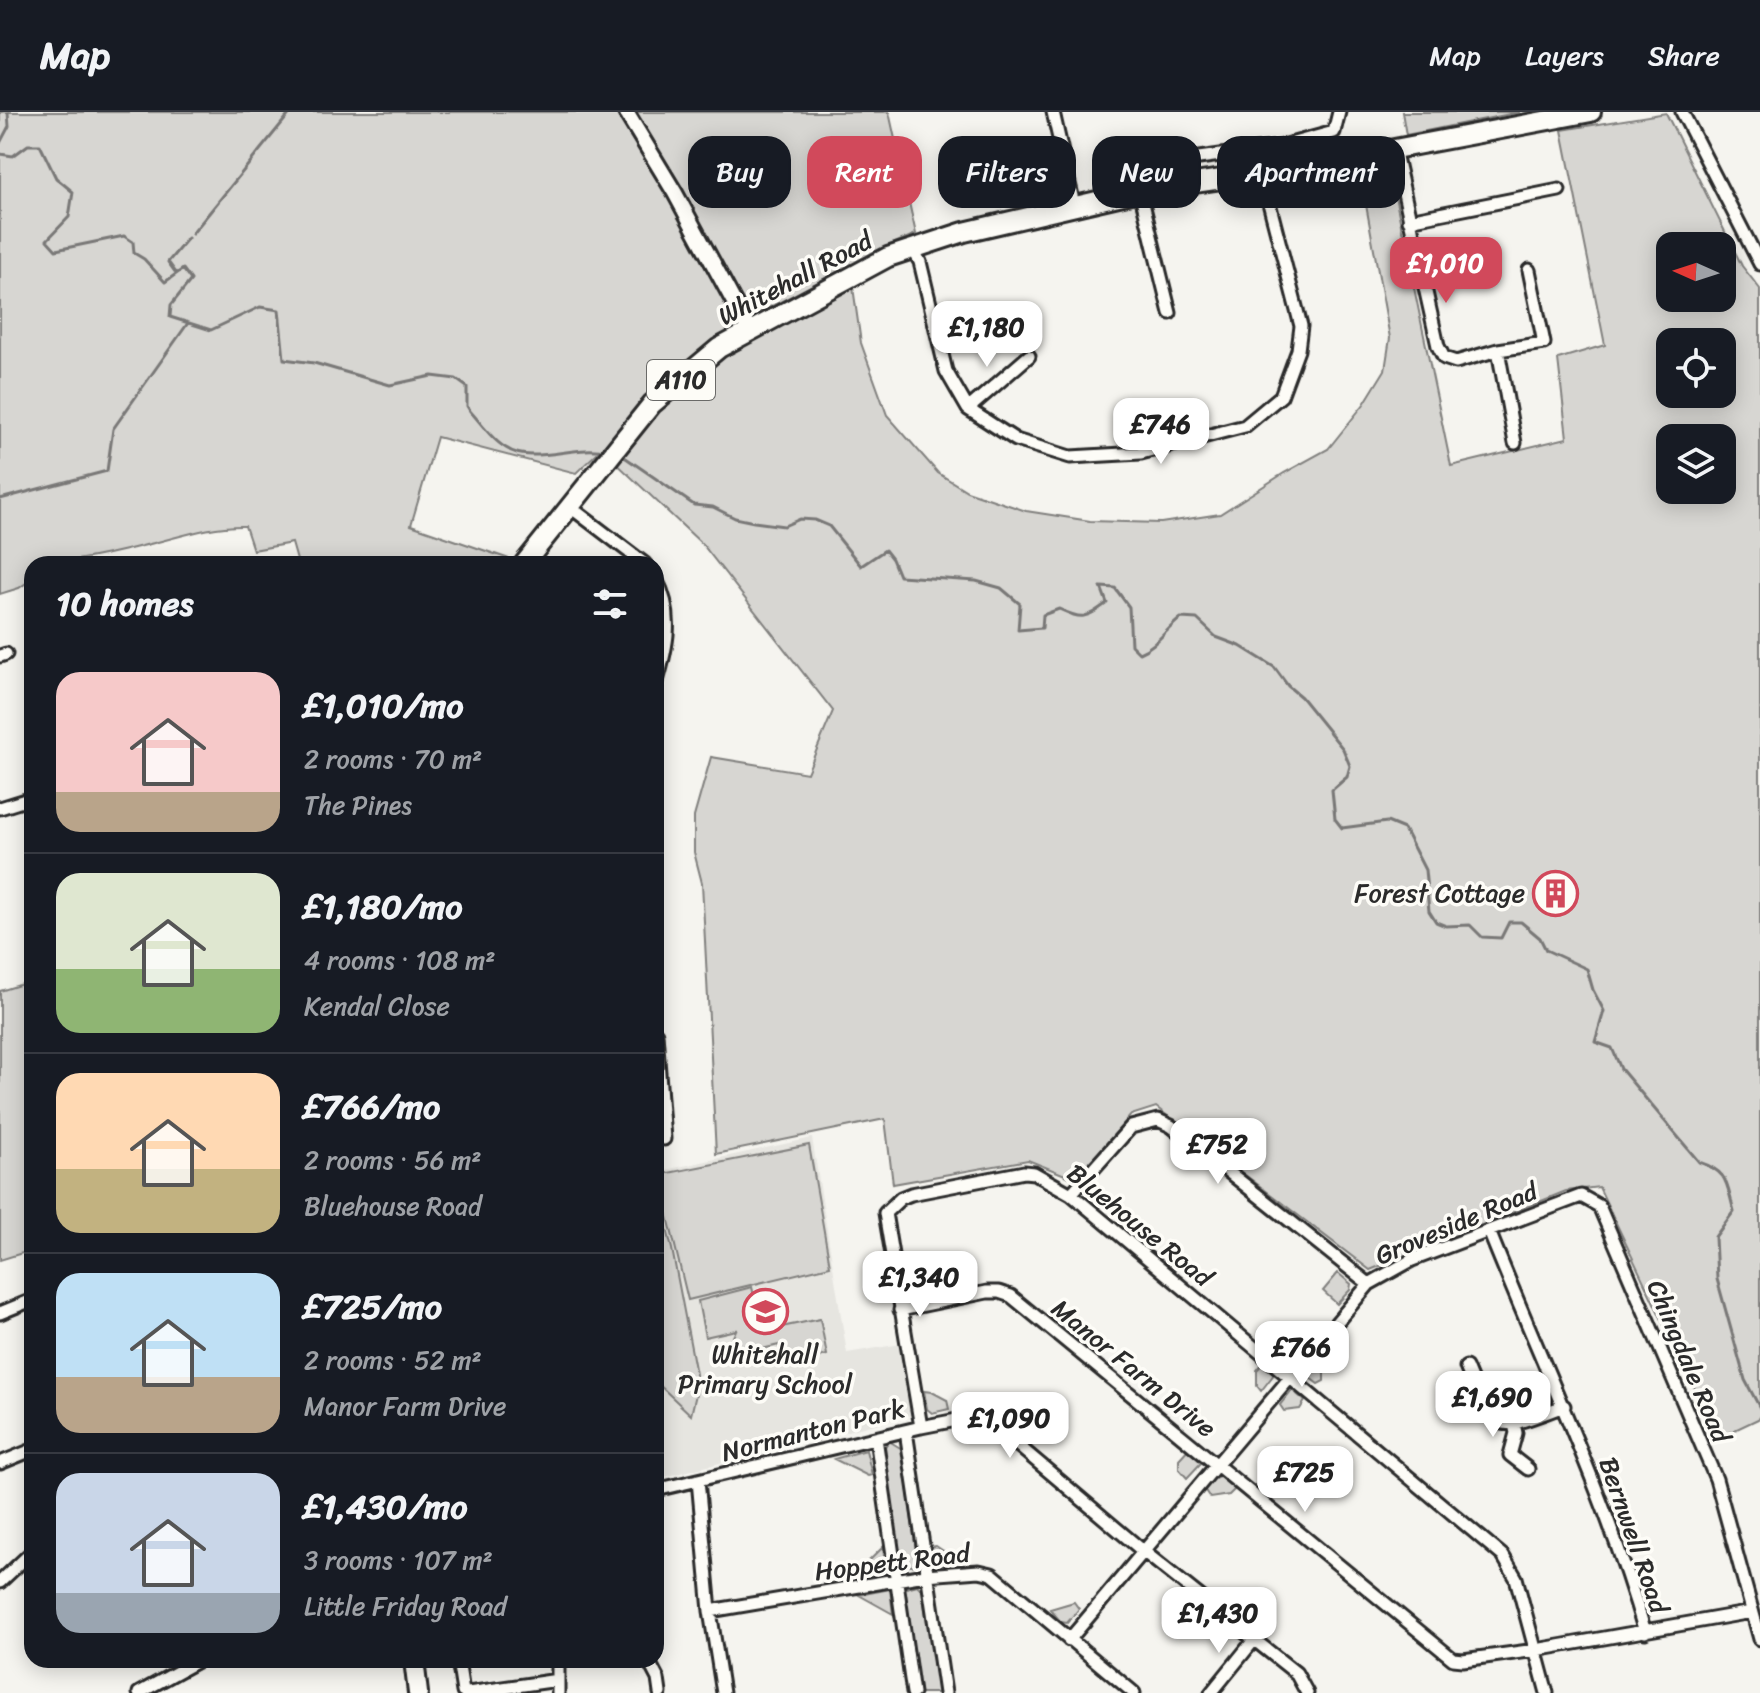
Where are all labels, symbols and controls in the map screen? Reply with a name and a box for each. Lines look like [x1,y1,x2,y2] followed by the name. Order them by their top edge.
[40,22,110,89] text: Map
[1429,31,1481,80] text: Map
[1525,31,1604,80] text: Layers
[1648,31,1720,80] text: Share
[688,136,791,208] chip: Buy
[807,136,922,208] chip: Rent
[938,136,1076,208] chip: Filters
[1092,136,1201,208] chip: New
[1217,136,1405,208] chip: Apartment
[709,217,883,338] street label: Whitehall Road
[1656,232,1736,312] north arrow
[1656,232,1736,504] map controls
[1381,237,1511,305] pin: £1,010
[1408,240,1484,286] text: £1,010
[922,301,1052,369] pin: £1,180
[949,304,1025,350] text: £1,180
[1656,328,1736,408] button: locate
[647,360,715,400] road number: A110
[1114,398,1208,466] pin: £746
[1131,401,1191,447] text: £746
[1656,424,1736,504] button: layers
[56,574,194,634] text: 10 homes
[588,582,632,626] icon: filters
[304,676,464,736] text: £1,010/mo
[120,704,216,800] icon: home
[304,736,482,782] text: 2 rooms · 70 m²
[304,782,412,828] text: The Pines
[1532,869,1580,917] building icon: Forest Cottage
[1354,870,1525,916] place label: Forest Cottage
[304,877,463,937] text: £1,180/mo
[120,905,216,1001] icon: home
[304,937,495,983] text: 4 rooms · 108 m²
[304,983,450,1029] text: Kendal Close
[304,1077,440,1137] text: £766/mo
[120,1105,216,1201] icon: home
[1171,1118,1265,1186] pin: £752
[1188,1121,1248,1167] text: £752
[304,1137,482,1183] text: 2 rooms · 56 m²
[1056,1151,1225,1300] street label: Bluehouse Road
[1367,1167,1547,1278] street label: Groveside Road
[304,1183,482,1229] text: Bluehouse Road
[855,1251,985,1319] pin: £1,340
[881,1254,959,1300] text: £1,340
[1634,1272,1745,1452] street label: Chingdale Road
[304,1277,442,1337] text: £725/mo
[1041,1286,1227,1450] street label: Manor Farm Drive
[741,1287,789,1335] school or university icon: Whitehall Primary School
[120,1305,216,1401] icon: home
[1255,1321,1349,1389] pin: £766
[1273,1324,1331,1370] text: £766
[678,1331,853,1407] place label: Whitehall Primary School
[304,1337,482,1383] text: 2 rooms · 52 m²
[1428,1371,1558,1439] pin: £1,690
[1453,1374,1533,1420] text: £1,690
[304,1383,506,1429] text: Manor Farm Drive
[717,1385,910,1475] street label: Normanton Park
[945,1392,1075,1460] pin: £1,090
[970,1395,1050,1441] text: £1,090
[1258,1446,1352,1514] pin: £725
[1275,1449,1335,1495] text: £725
[1586,1451,1683,1622] street label: Bernwell Road
[304,1477,467,1537] text: £1,430/mo
[120,1505,216,1601] icon: home
[812,1529,975,1594] street label: Hoppett Road
[304,1537,493,1583] text: 3 rooms · 107 m²
[304,1583,507,1629] text: Little Friday Road
[1154,1587,1284,1655] pin: £1,430
[1180,1590,1258,1636] text: £1,430

